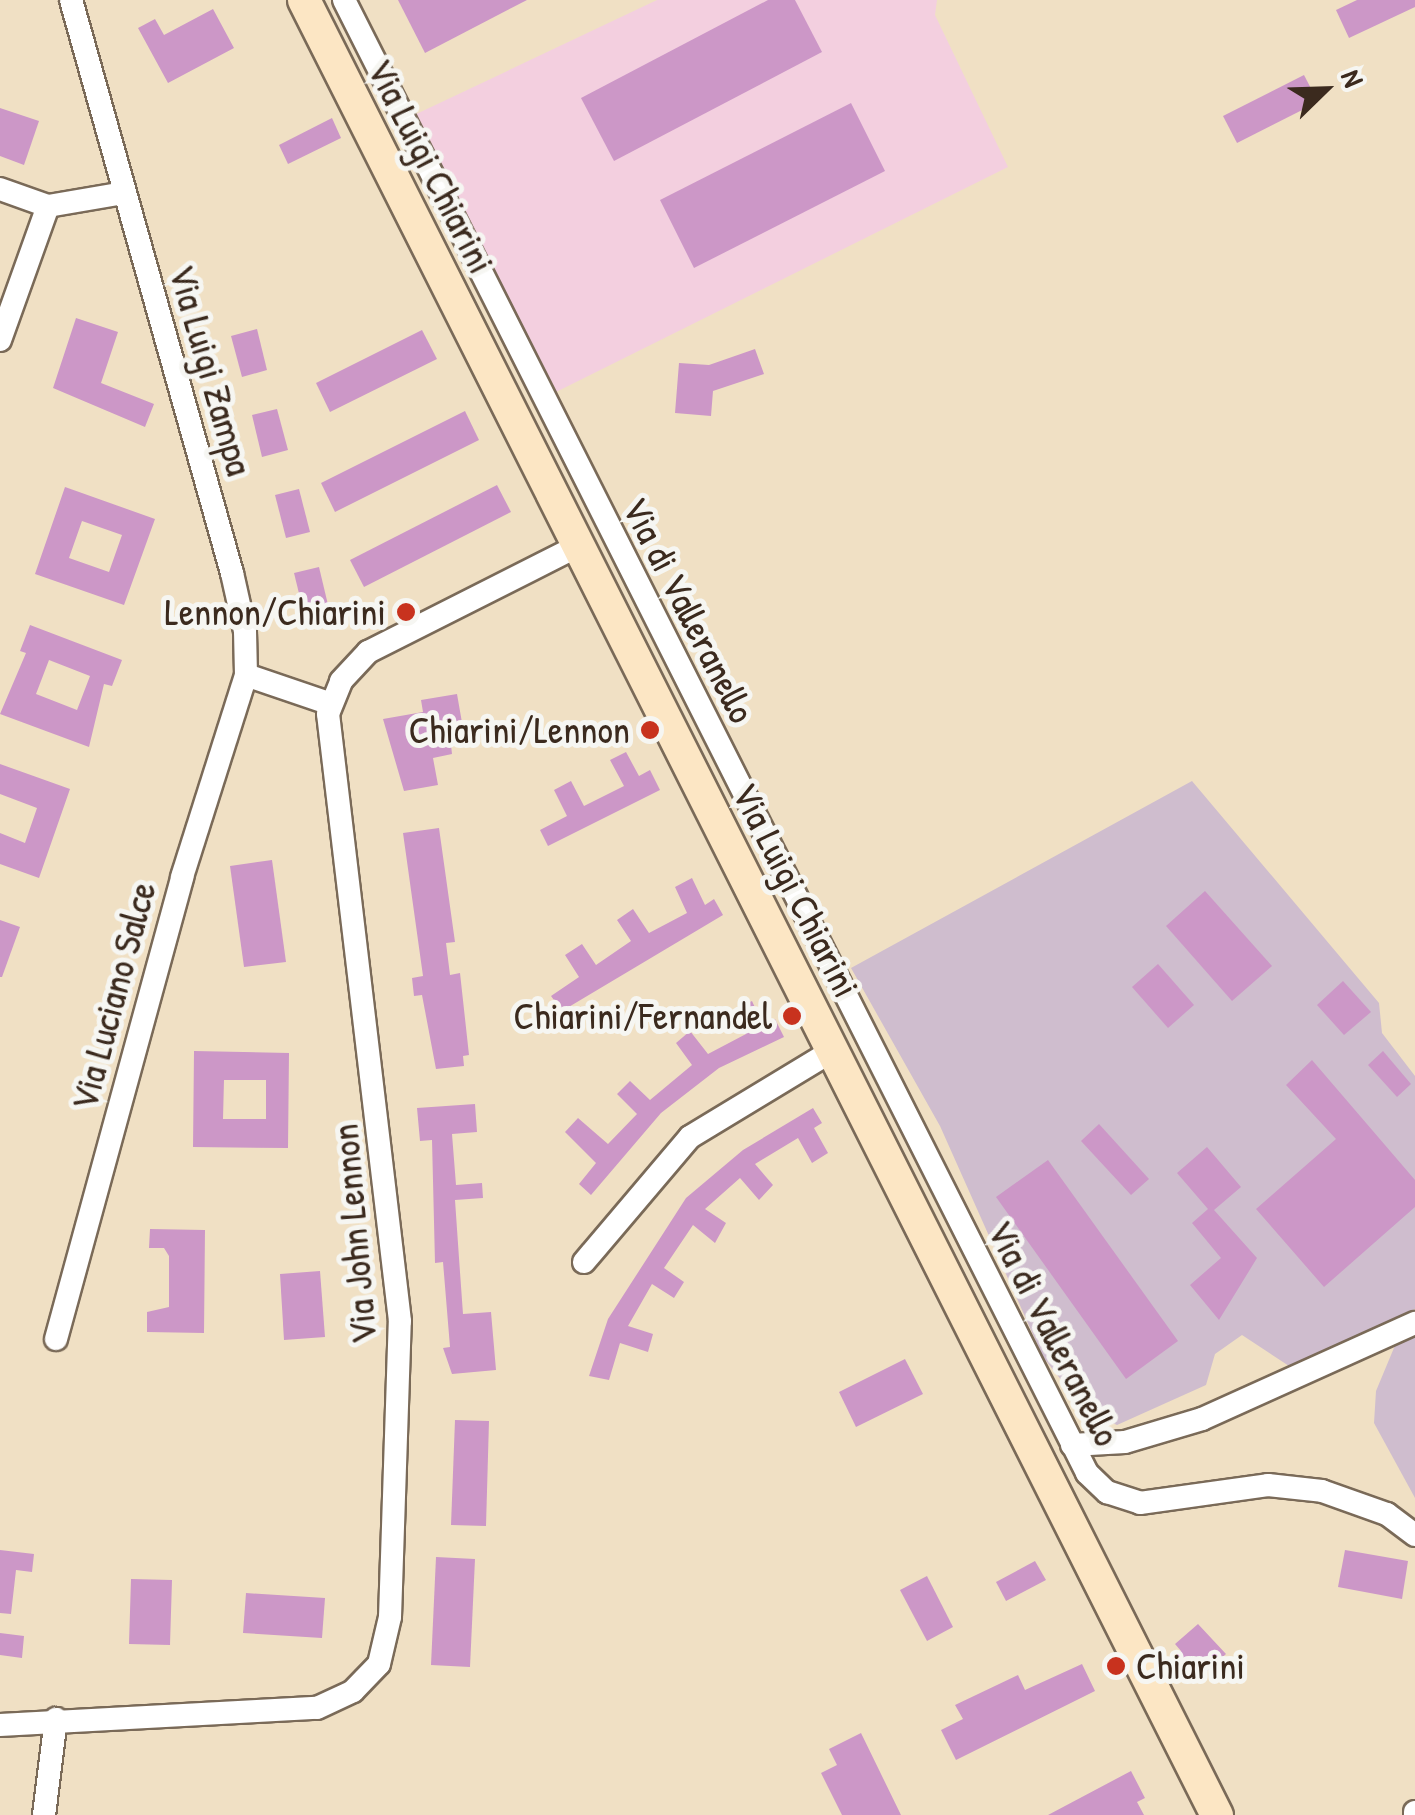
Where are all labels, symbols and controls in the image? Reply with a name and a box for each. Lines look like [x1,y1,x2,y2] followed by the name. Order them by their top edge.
[1275,40,1375,140] north arrow
[357,51,505,281] street label: Via Luigi Chiarini
[1332,64,1373,93] text: N
[159,260,263,480] street label: Via Luigi Zampa
[613,490,765,730] street label: Via di Valleranello
[165,589,386,635] place label: Lennon/Chiarini
[395,601,417,623] marker: Lennon/Chiarini
[409,707,630,753] place label: Chiarini/Lennon
[639,719,661,741] marker: Chiarini/Lennon
[722,775,870,1005] street label: Via Luigi Chiarini
[61,877,165,1115] street label: Via Luciano Salce
[514,993,772,1039] place label: Chiarini/Fernandel
[781,1005,803,1027] marker: Chiarini/Fernandel
[322,1122,386,1346] street label: Via John Lennon
[978,1213,1130,1453] street label: Via di Valleranello
[1136,1643,1245,1689] place label: Chiarini
[1105,1655,1127,1677] marker: Chiarini

